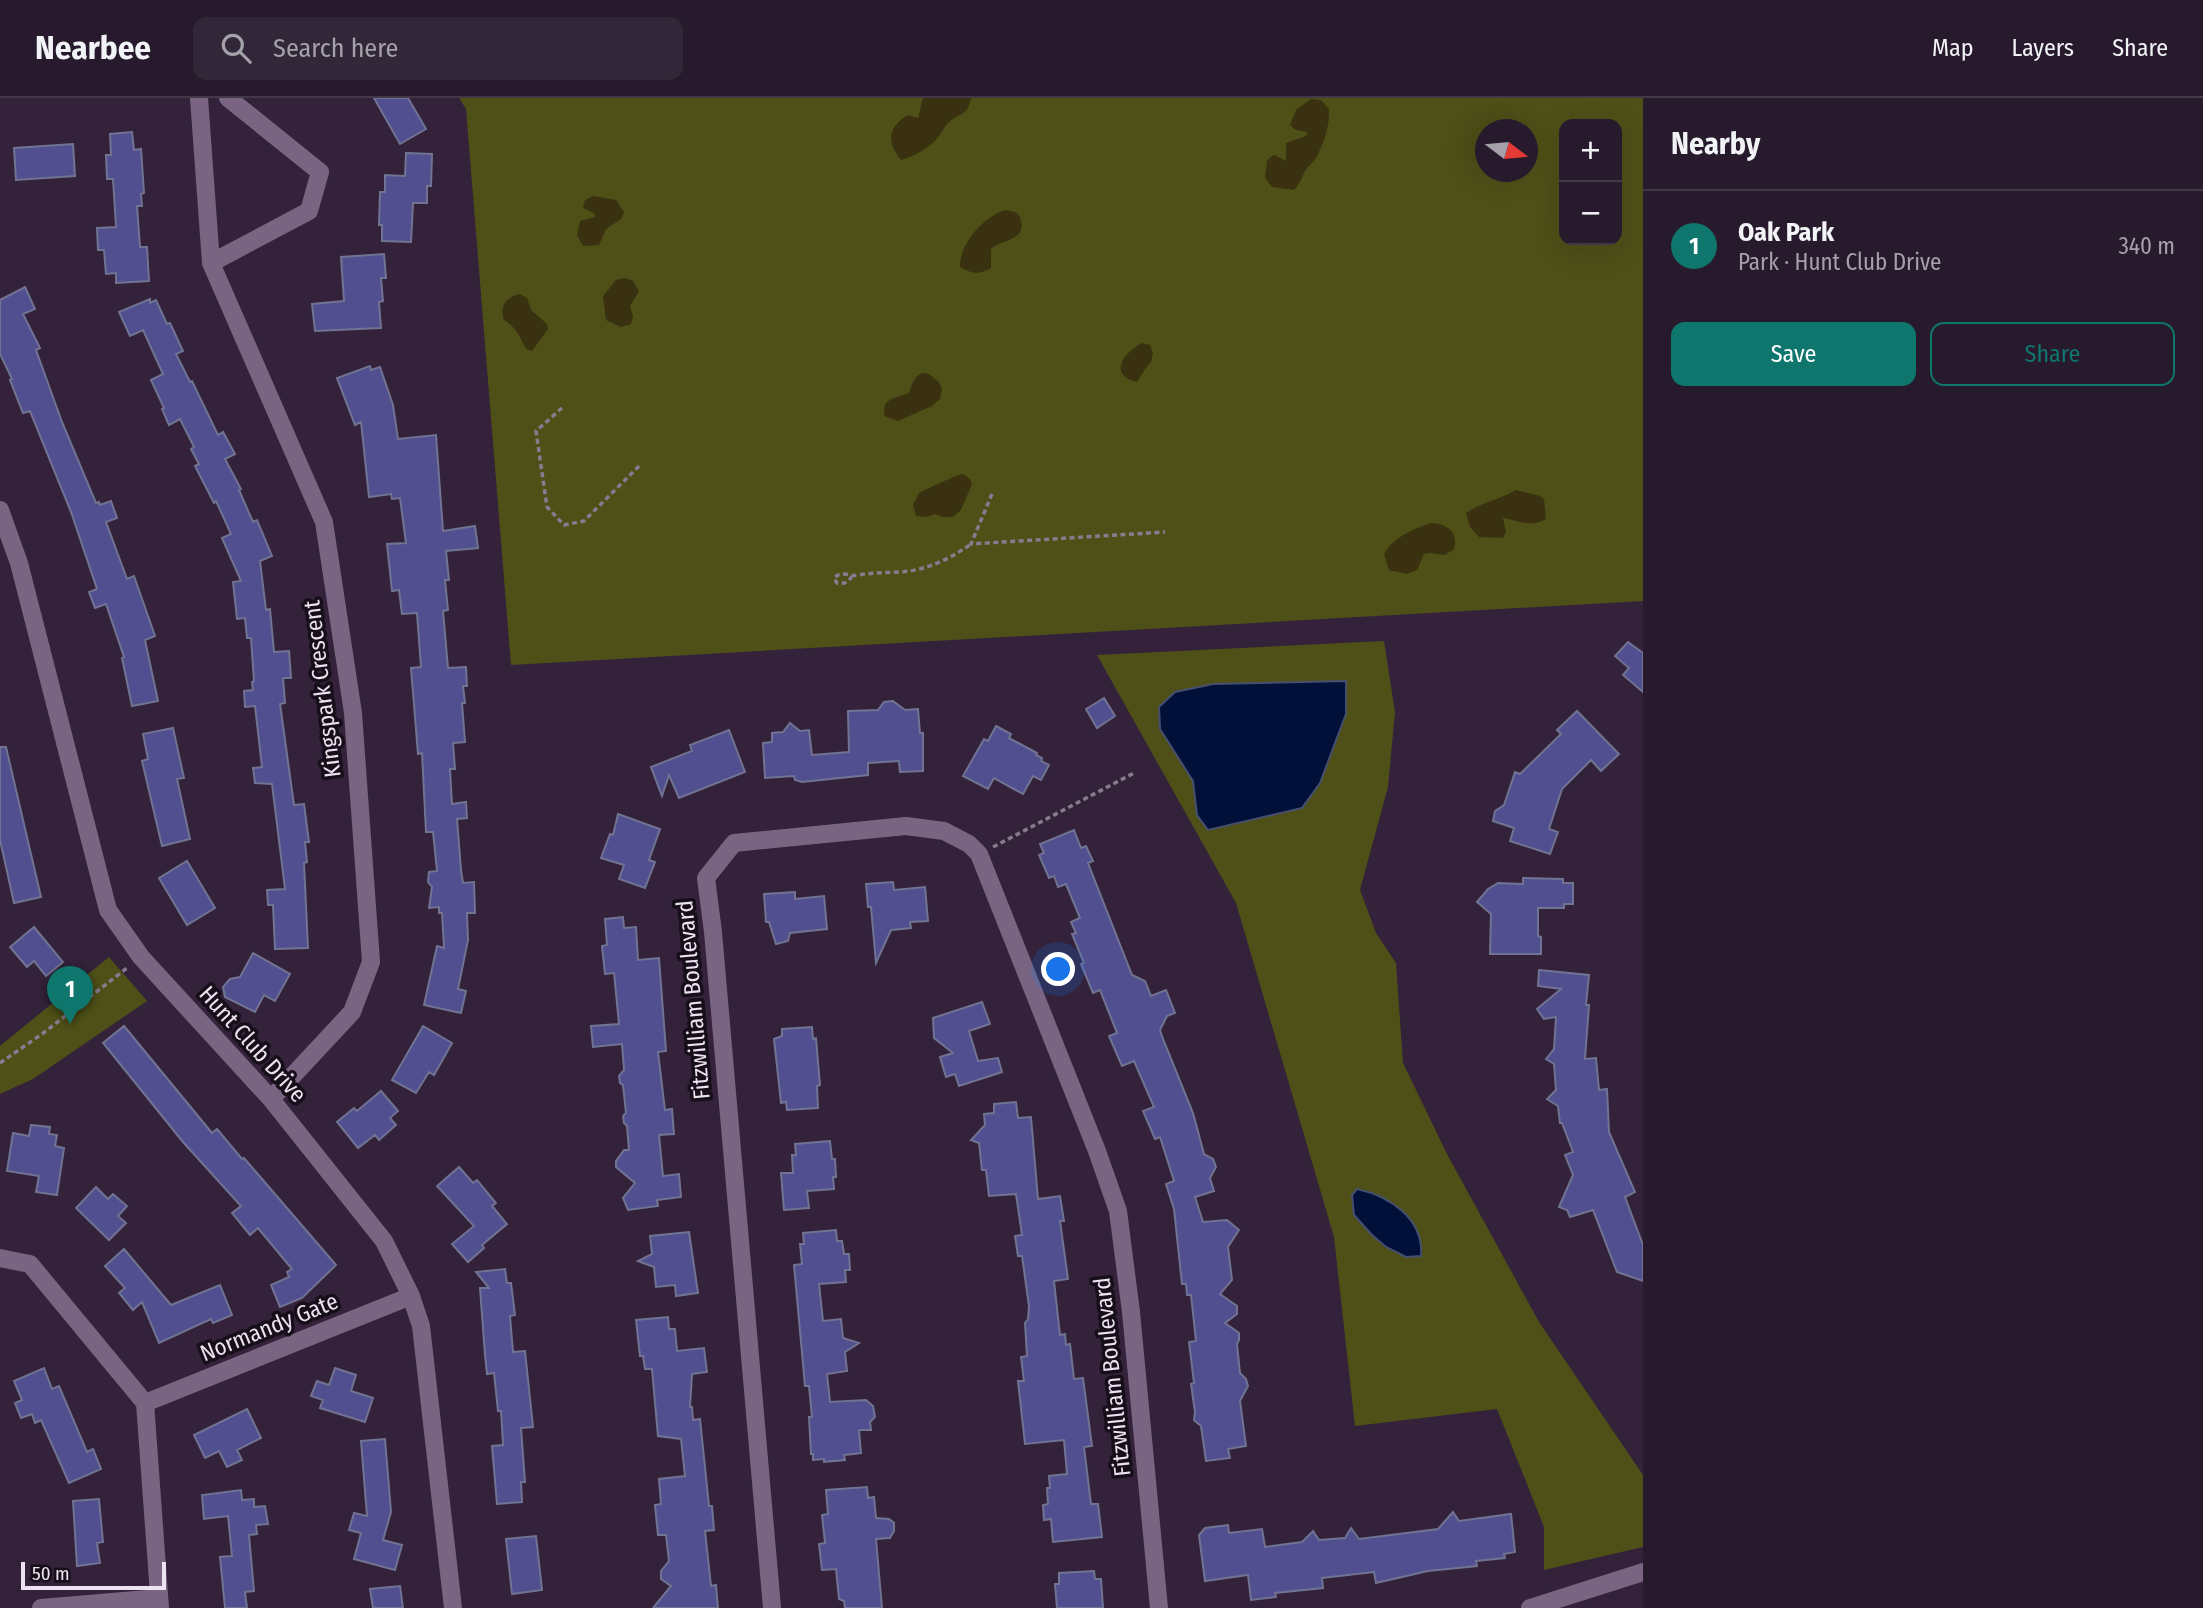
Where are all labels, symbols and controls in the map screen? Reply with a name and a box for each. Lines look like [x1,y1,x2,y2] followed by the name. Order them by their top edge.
[193,17,683,80] search box
[35,28,151,68] text: Nearbee
[217,29,255,67] icon: search
[273,33,398,64] text: Search here
[1932,34,1974,62] text: Map
[2012,34,2074,62] text: Layers
[2112,34,2168,62] text: Share
[1475,119,1538,182] north arrow
[1559,119,1622,245] map controls
[1559,119,1622,182] button: +
[1671,126,1760,162] text: Nearby
[1559,182,1622,245] button: −
[1738,217,1834,248] text: Oak Park
[1689,232,1699,260] text: 1
[2119,232,2175,260] text: 340 m
[1738,248,1941,276] text: Park · Hunt Club Drive
[1671,322,1916,386] button: Save
[1930,322,2175,386] button: Share
[297,598,347,779] street label: Kingspark Crescent
[670,899,716,1101] street label: Fitzwilliam Boulevard
[1041,952,1075,986] your location
[47,966,93,1024] pin: 1
[193,980,313,1108] street label: Hunt Club Drive
[1088,1276,1136,1478] street label: Fitzwilliam Boulevard
[196,1287,342,1367] street label: Normandy Gate
[21,1559,166,1591] scale bar
[32,1562,70,1585] text: 50 m

